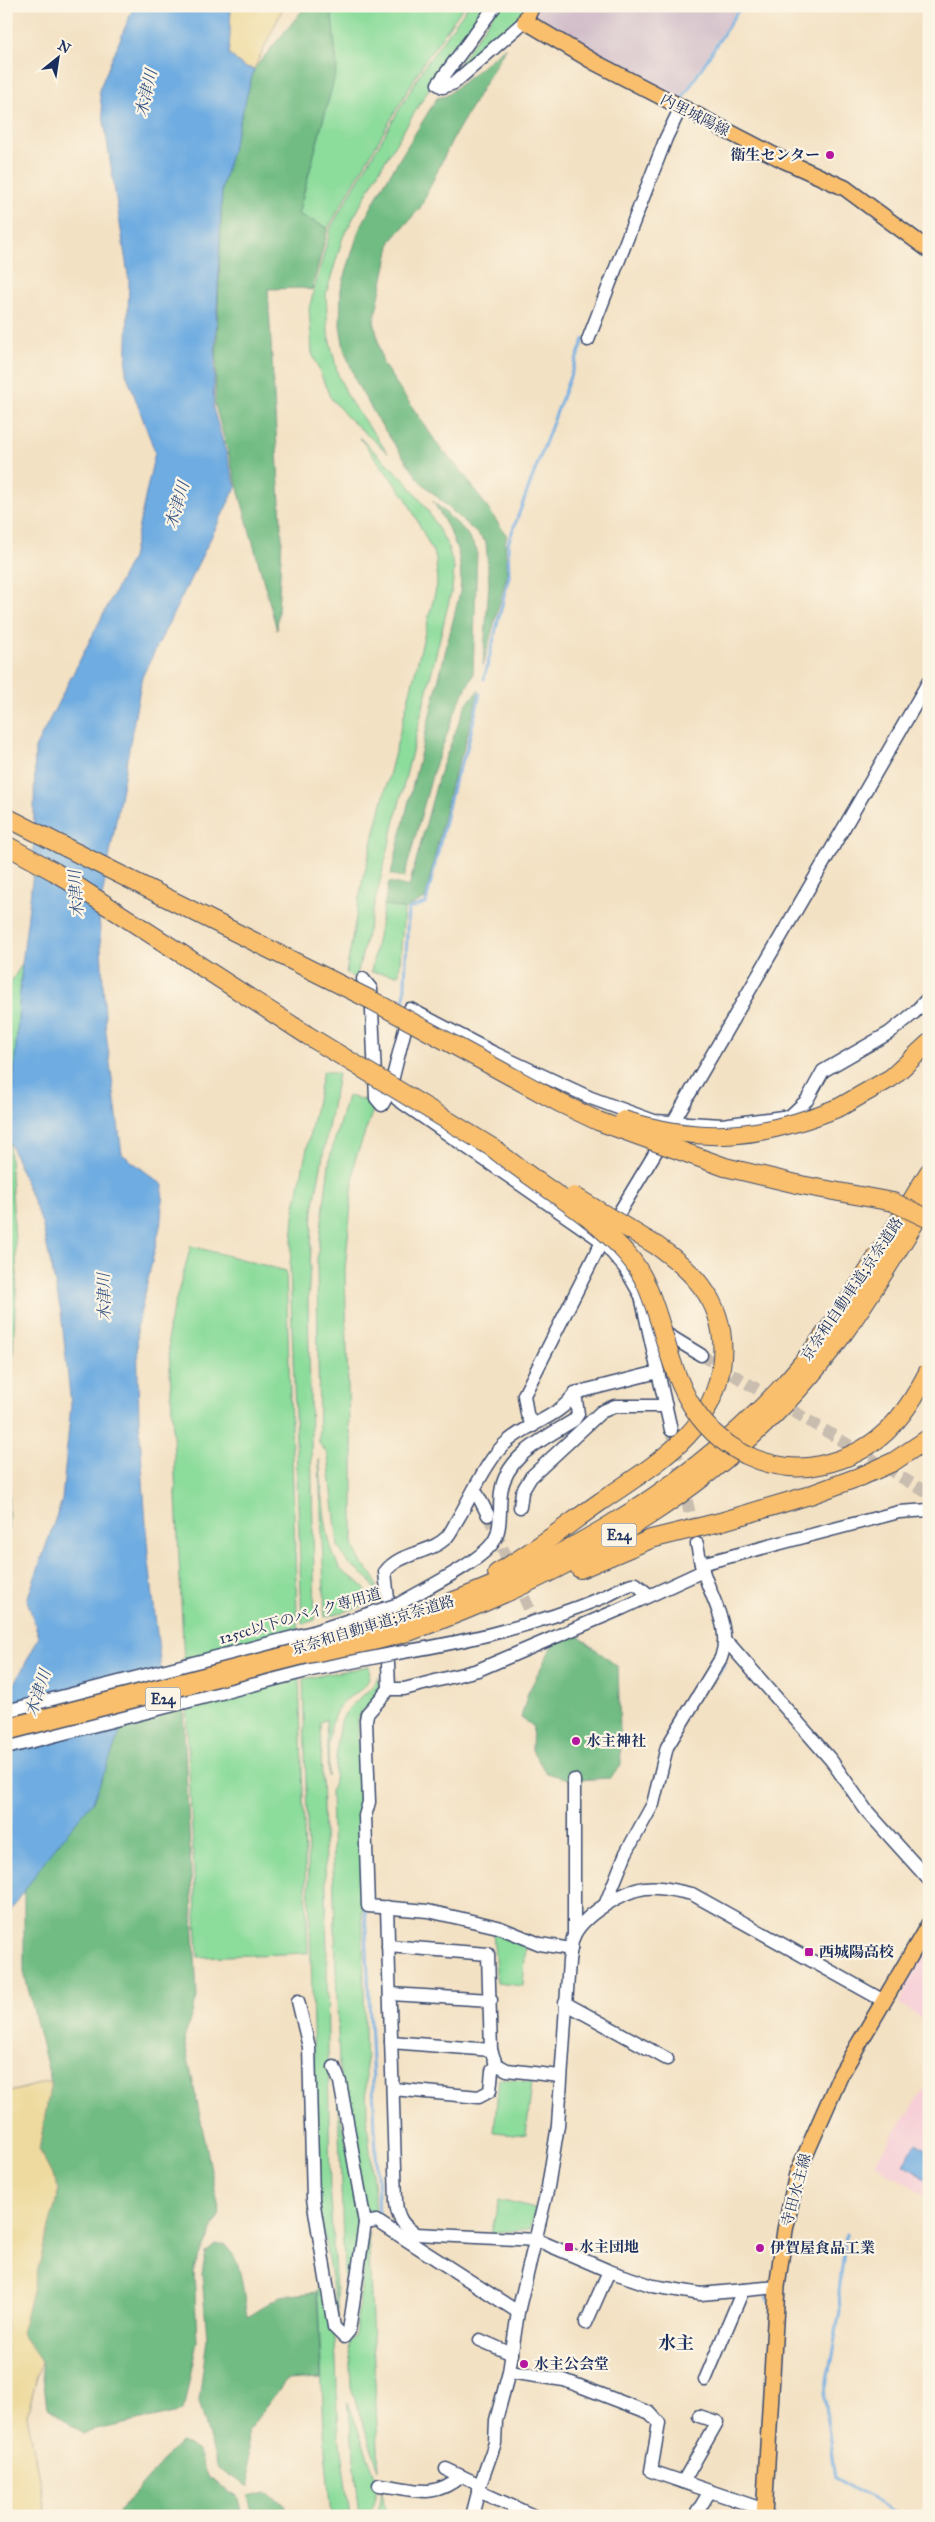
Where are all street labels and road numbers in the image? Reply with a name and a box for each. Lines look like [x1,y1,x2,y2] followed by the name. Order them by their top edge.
[657,90,733,140] street label: 内里城陽線
[797,1214,907,1364] street label: 京奈和自動車道;京奈道路
[602,1524,636,1546] road number: E24
[217,1584,383,1648] street label: 125cc以下のバイク専用道
[289,1592,457,1658] street label: 京奈和自動車道;京奈道路
[146,1688,180,1710] road number: E24
[778,2151,814,2229] street label: 寺田水主線

